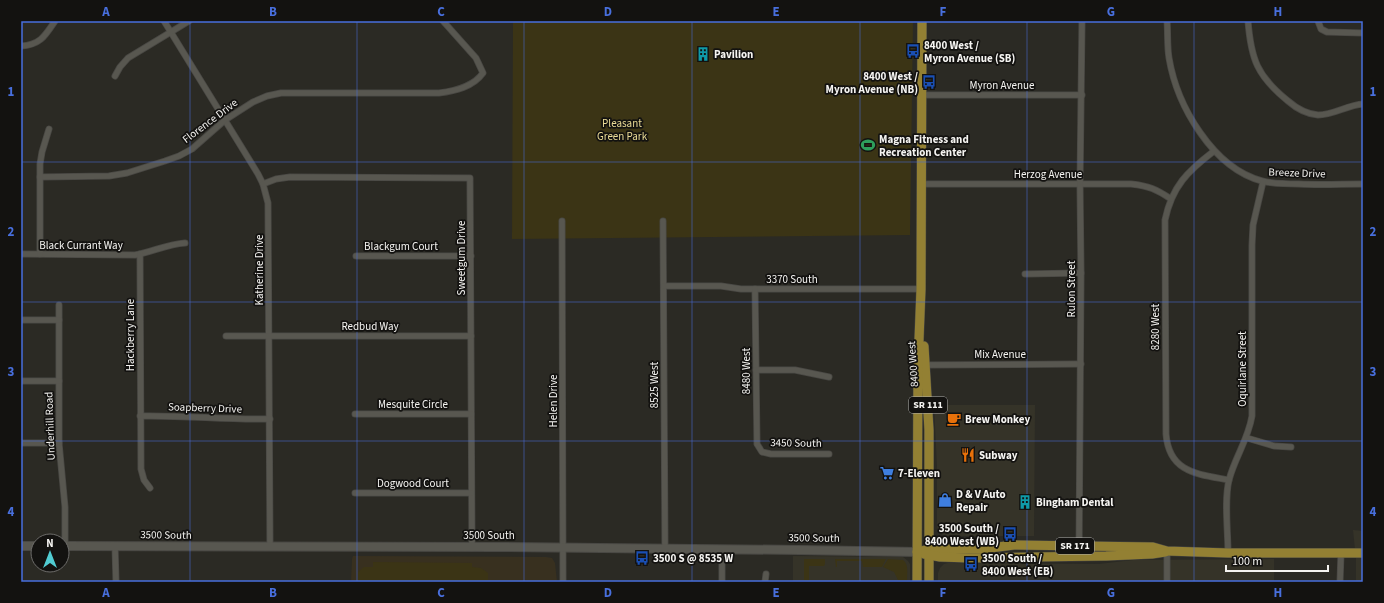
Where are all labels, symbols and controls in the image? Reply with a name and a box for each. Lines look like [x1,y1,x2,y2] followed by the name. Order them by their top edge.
[101,3,110,21] text: A
[269,3,277,21] text: B
[437,3,445,21] text: C
[604,3,612,21] text: D
[772,3,780,21] text: E
[940,3,947,21] text: F
[1107,3,1115,21] text: G
[1274,3,1282,21] text: H
[924,38,1015,66] place label: 8400 West / Myron Avenue (SB)
[905,43,921,59] bus stop icon: 8400 West / Myron Avenue (SB)
[695,46,711,62] building icon: Pavilion
[714,47,753,62] place label: Pavilion
[826,69,918,97] place label: 8400 West / Myron Avenue (NB)
[921,74,937,90] bus stop icon: 8400 West / Myron Avenue (NB)
[970,78,1035,93] street label: Myron Avenue
[8,83,15,101] text: 1
[1370,83,1377,101] text: 1
[179,95,241,147] street label: Florence Drive
[597,116,648,144] park label: Pleasant Green Park
[879,132,969,160] place label: Magna Fitness and Recreation Center
[860,137,876,153] sports icon: Magna Fitness and Recreation Center
[1268,165,1326,182] street label: Breeze Drive
[1014,167,1083,182] street label: Herzog Avenue
[454,220,469,295] street label: Sweetgum Drive
[8,223,15,241] text: 2
[1370,223,1377,241] text: 2
[252,234,267,305] street label: Katherine Drive
[39,238,123,253] street label: Black Currant Way
[364,239,438,254] street label: Blackgum Court
[1064,260,1079,317] street label: Rulon Street
[766,272,818,287] street label: 3370 South
[123,298,138,371] street label: Hackberry Lane
[1148,304,1163,350] street label: 8280 West
[341,319,399,334] street label: Redbud Way
[1235,331,1250,407] street label: Oquirlane Street
[904,340,922,388] street label: 8400 West
[974,347,1026,362] street label: Mix Avenue
[739,348,754,394] street label: 8480 West
[647,362,662,408] street label: 8525 West
[8,363,15,381] text: 3
[1370,363,1377,381] text: 3
[546,374,561,427] street label: Helen Drive
[41,391,59,461] street label: Underhill Road
[378,397,449,412] street label: Mesquite Circle
[909,397,947,413] road number: SR 111
[168,399,243,417] street label: Soapberry Drive
[946,411,962,427] cafe icon: Brew Monkey
[965,412,1030,427] place label: Brew Monkey
[770,435,822,451] street label: 3450 South
[960,447,976,463] restaurant icon: Subway
[979,448,1018,463] place label: Subway
[879,465,895,481] supermarket icon: 7-Eleven
[898,466,940,481] place label: 7-Eleven
[377,476,449,491] street label: Dogwood Court
[956,487,1006,515] place label: D & V Auto Repair
[937,492,953,508] shop icon: D & V Auto Repair
[1017,494,1033,510] building icon: Bingham Dental
[1036,495,1114,510] place label: Bingham Dental
[8,503,15,521] text: 4
[1370,503,1377,521] text: 4
[925,521,999,549] place label: 3500 South / 8400 West (WB)
[1002,526,1018,542] bus stop icon: 3500 South / 8400 West (WB)
[140,527,192,543] street label: 3500 South
[463,528,515,543] street label: 3500 South
[788,530,840,546] street label: 3500 South
[30,533,70,573] north arrow
[46,536,54,551] text: N
[1056,538,1094,554] road number: SR 171
[1226,547,1328,573] scale bar
[634,550,650,566] bus stop icon: 3500 S @ 8535 W
[653,551,733,566] place label: 3500 S @ 8535 W
[982,551,1053,579] place label: 3500 South / 8400 West (EB)
[1232,553,1262,570] text: 100 m
[963,556,979,572] bus stop icon: 3500 South / 8400 West (EB)
[101,584,110,602] text: A
[269,584,277,602] text: B
[437,584,445,602] text: C
[604,584,612,602] text: D
[772,584,780,602] text: E
[940,584,947,602] text: F
[1107,584,1115,602] text: G
[1274,584,1282,602] text: H

